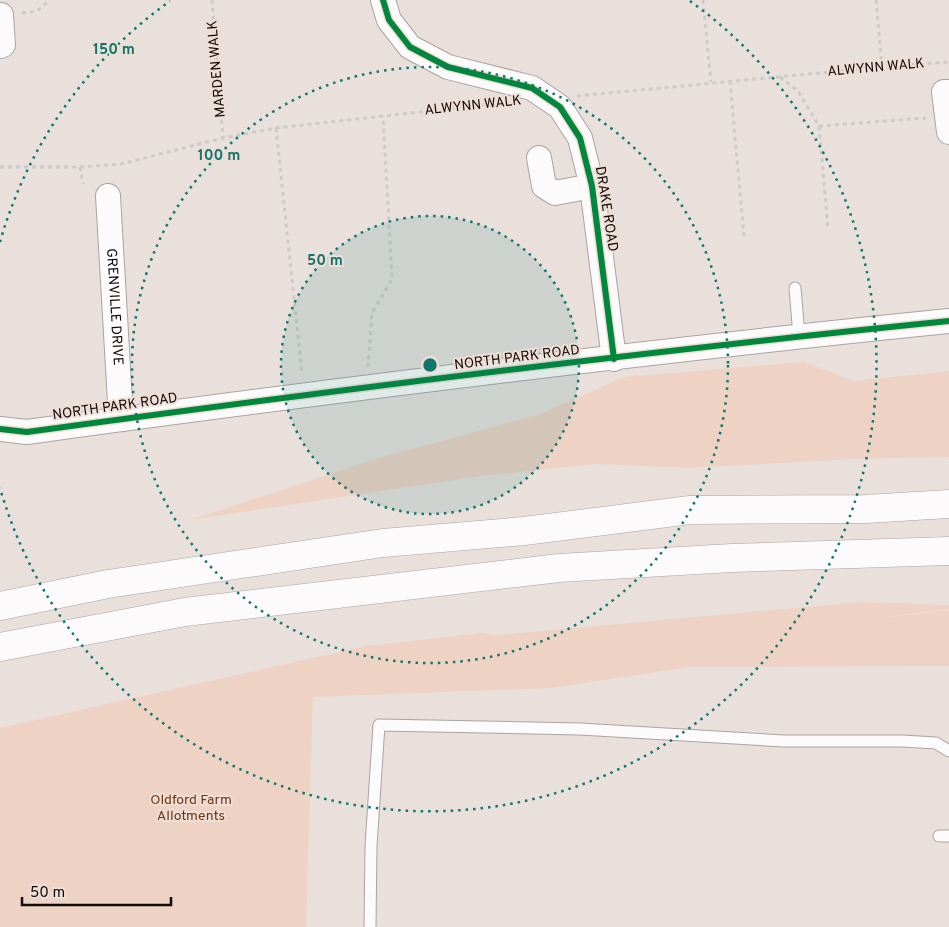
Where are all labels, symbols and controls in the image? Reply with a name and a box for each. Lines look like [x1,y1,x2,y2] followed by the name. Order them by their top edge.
[204,20,230,118] street label: MARDEN WALK
[93,41,135,60] text: 150 m
[827,55,925,81] street label: ALWYNN WALK
[424,92,522,120] street label: ALWYNN WALK
[198,147,240,166] text: 100 m
[591,165,621,253] street label: DRAKE ROAD
[103,248,126,366] street label: GRENVILLE DRIVE
[307,252,343,271] text: 50 m
[453,342,581,374] street label: NORTH PARK ROAD
[421,356,439,374] centre of rings
[51,390,179,424] street label: NORTH PARK ROAD
[150,792,232,825] park label: Oldford Farm Allotments
[22,874,171,906] scale bar
[30,884,65,903] text: 50 m

